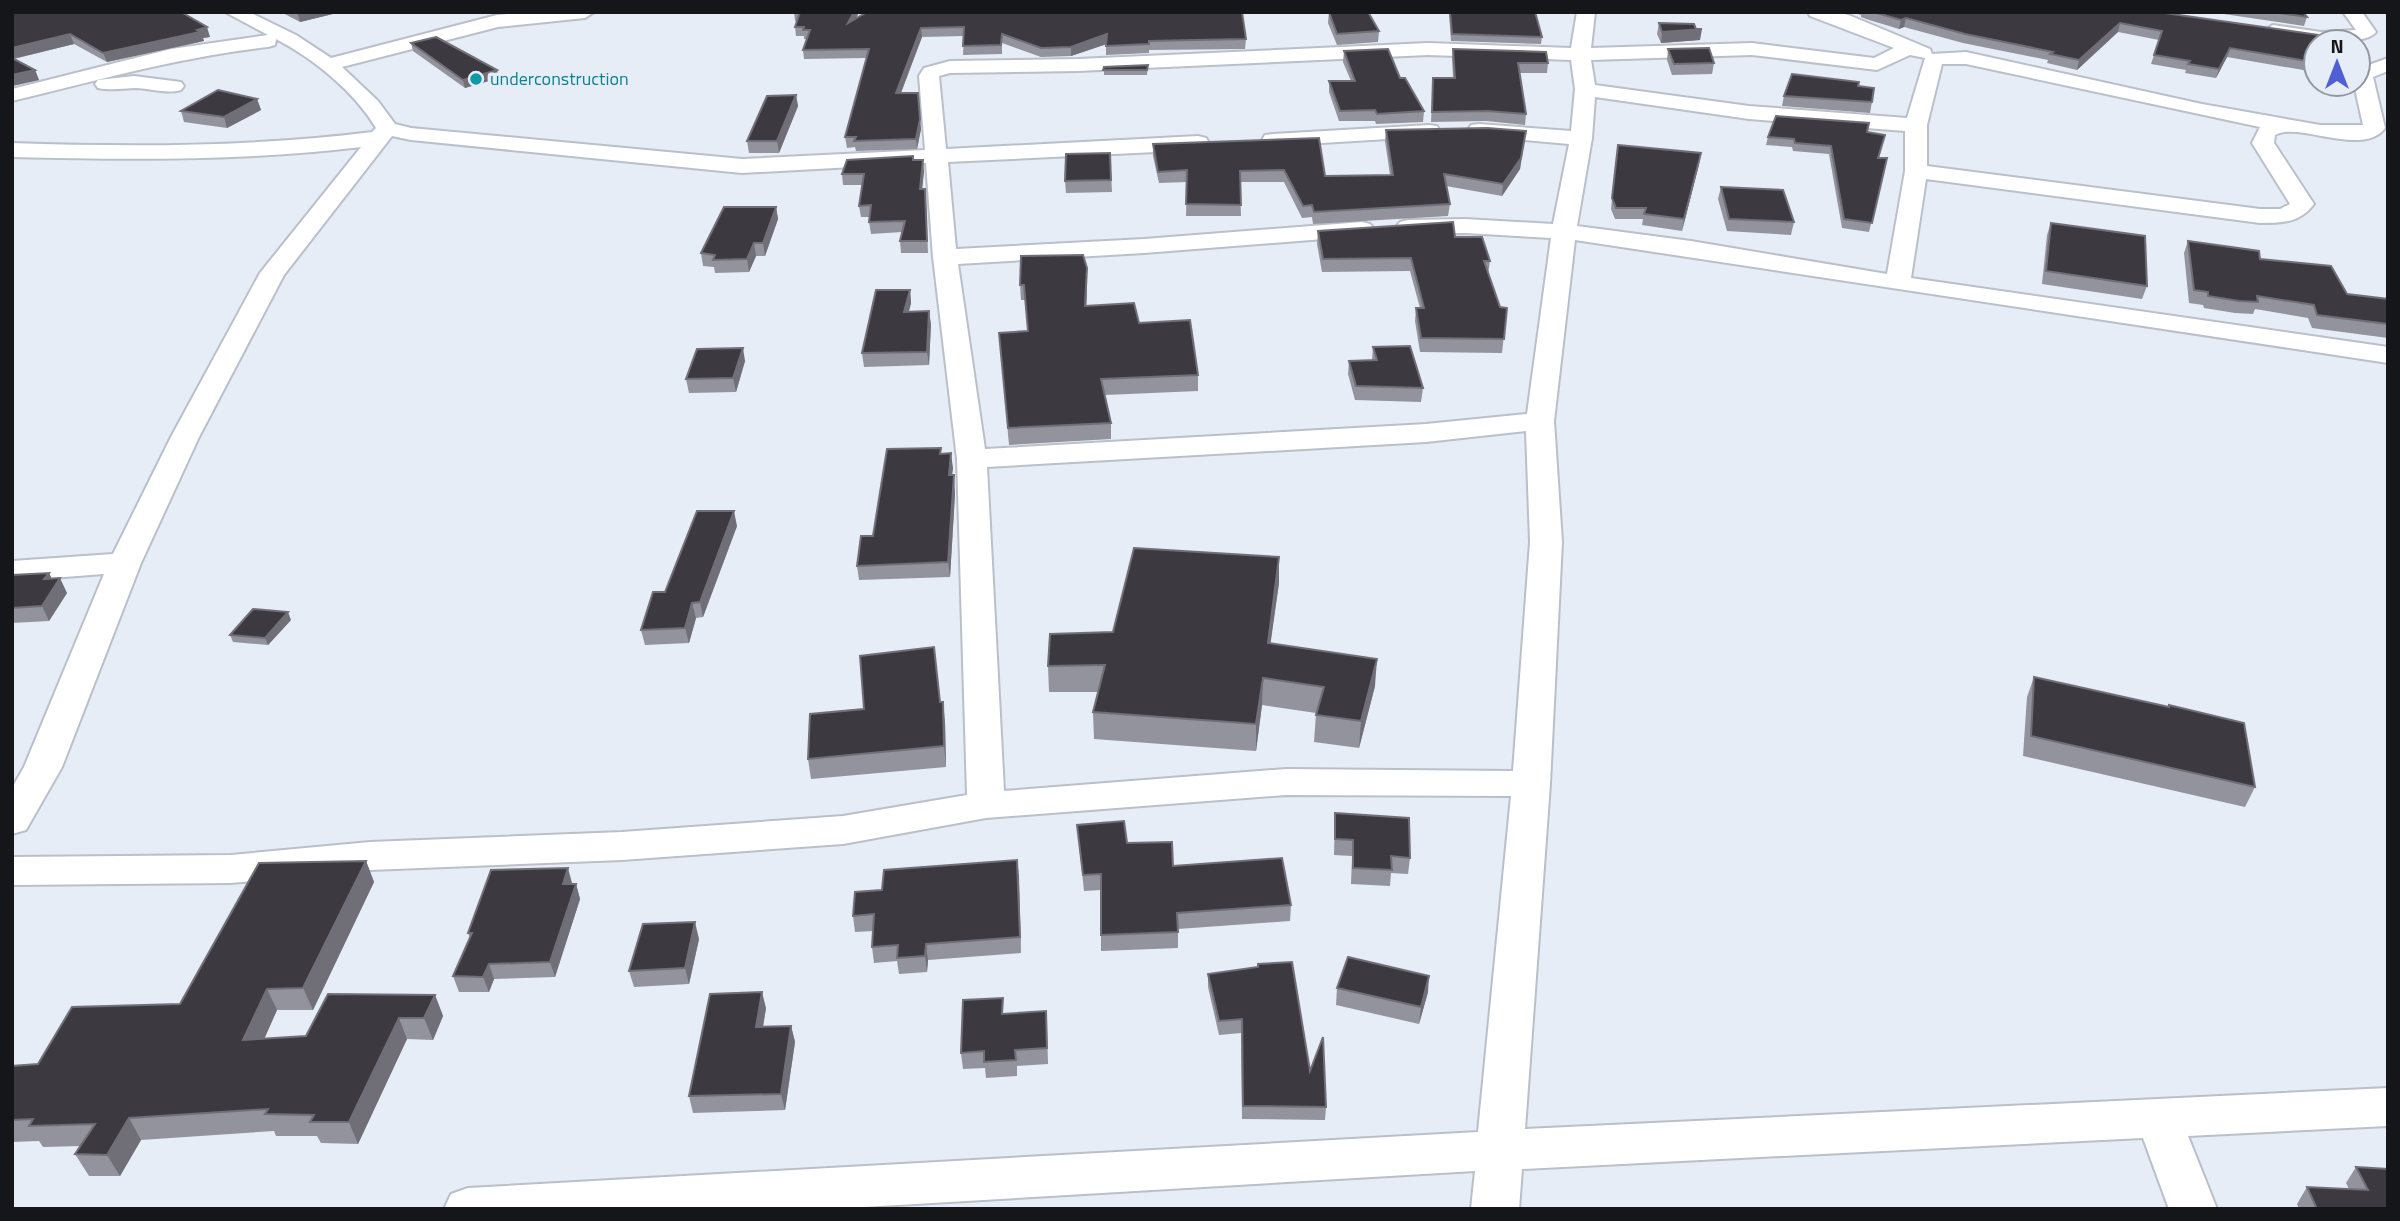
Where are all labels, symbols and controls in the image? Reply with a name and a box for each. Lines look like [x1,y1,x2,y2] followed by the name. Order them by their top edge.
[2302,28,2372,98] north arrow
[2330,31,2344,60] text: N
[490,65,629,92] place label: underconstruction
[468,71,484,87] marker: underconstruction

